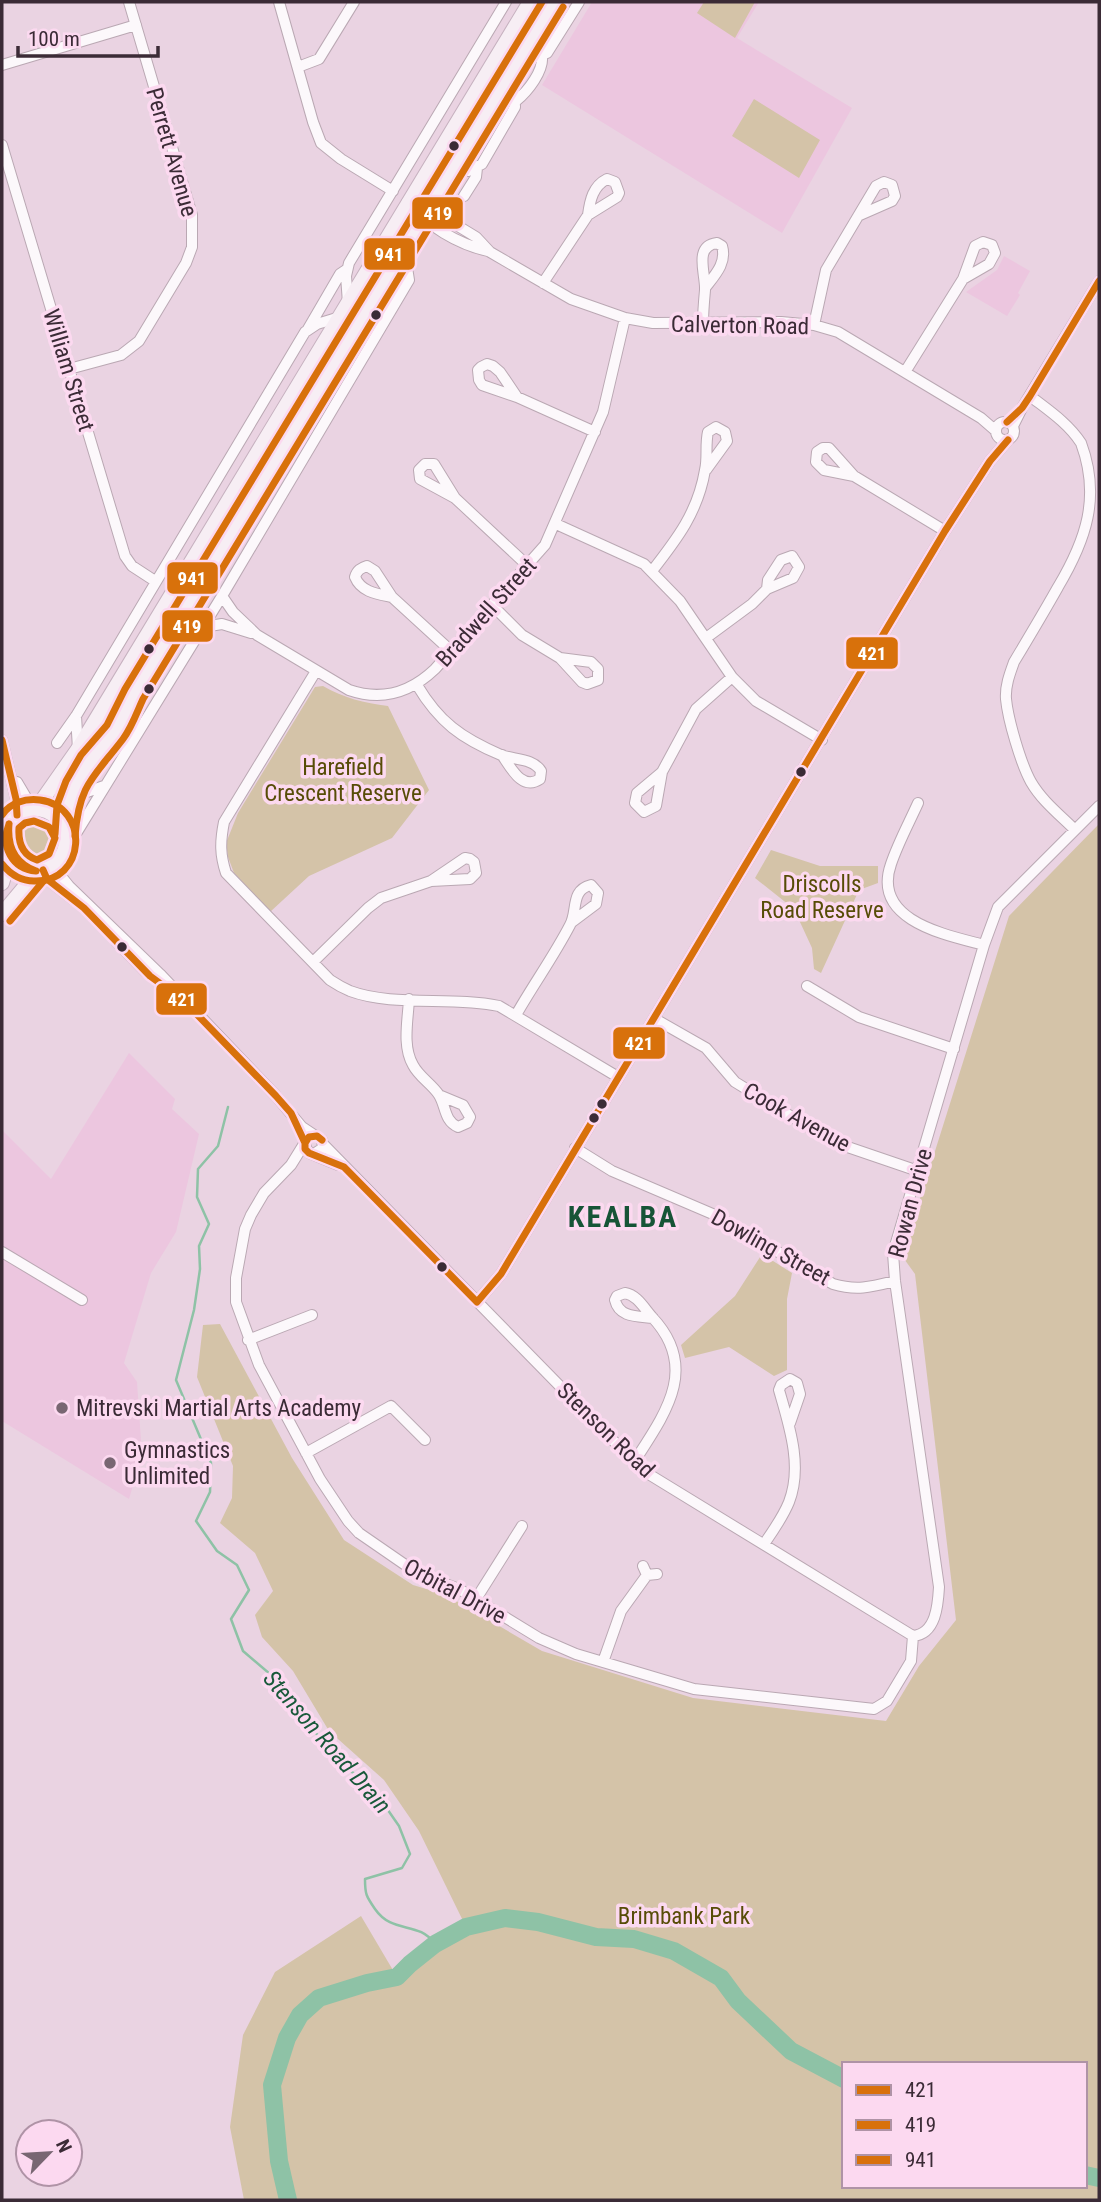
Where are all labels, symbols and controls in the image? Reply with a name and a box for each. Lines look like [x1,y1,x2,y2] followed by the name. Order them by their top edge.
[18,14,158,58] scale bar
[28,27,80,51] text: 100 m
[140,84,203,220] street label: Perrett Avenue
[447,139,461,153] unlabelled marker
[411,196,464,230] line badge: 419
[424,202,452,225] text: 419
[363,237,416,271] line badge: 941
[375,243,403,266] text: 941
[37,306,100,434] street label: William Street
[369,308,383,322] unlabelled marker
[671,311,809,340] street label: Calverton Road
[430,552,542,672] street label: Bradwell Street
[166,561,219,595] line badge: 941
[178,567,206,590] text: 941
[161,609,214,643] line badge: 419
[173,615,201,638] text: 419
[845,636,899,670] line badge: 421
[142,642,156,656] unlabelled marker
[858,642,886,665] text: 421
[142,682,156,696] unlabelled marker
[264,754,422,807] park label: Harefield Crescent Reserve
[794,765,808,779] unlabelled marker
[760,871,884,924] park label: Driscolls Road Reserve
[115,940,129,954] unlabelled marker
[155,982,208,1016] line badge: 421
[168,988,196,1011] text: 421
[612,1026,666,1060] line badge: 421
[625,1032,653,1055] text: 421
[739,1077,855,1158] street label: Cook Avenue
[595,1097,609,1111] unlabelled marker
[587,1111,601,1125] unlabelled marker
[883,1146,938,1261] street label: Rowan Drive
[568,1199,678,1234] district label: KEALBA
[707,1204,835,1291] street label: Dowling Street
[435,1260,449,1274] unlabelled marker
[551,1377,660,1484] street label: Stenson Road
[76,1395,362,1422] place label: Mitrevski Martial Arts Academy
[54,1400,70,1416] marker: Mitrevski Martial Arts Academy
[124,1437,230,1490] place label: Gymnastics Unlimited
[102,1455,118,1471] marker: Gymnastics Unlimited
[399,1553,510,1630] street label: Orbital Drive
[257,1665,397,1819] water label: Stenson Road Drain
[618,1903,751,1930] park label: Brimbank Park
[842,2062,1087,2188] legend
[905,2078,936,2102] text: 421
[905,2113,936,2137] text: 419
[14,2118,84,2188] north arrow
[51,2136,77,2156] text: N
[905,2148,936,2172] text: 941

